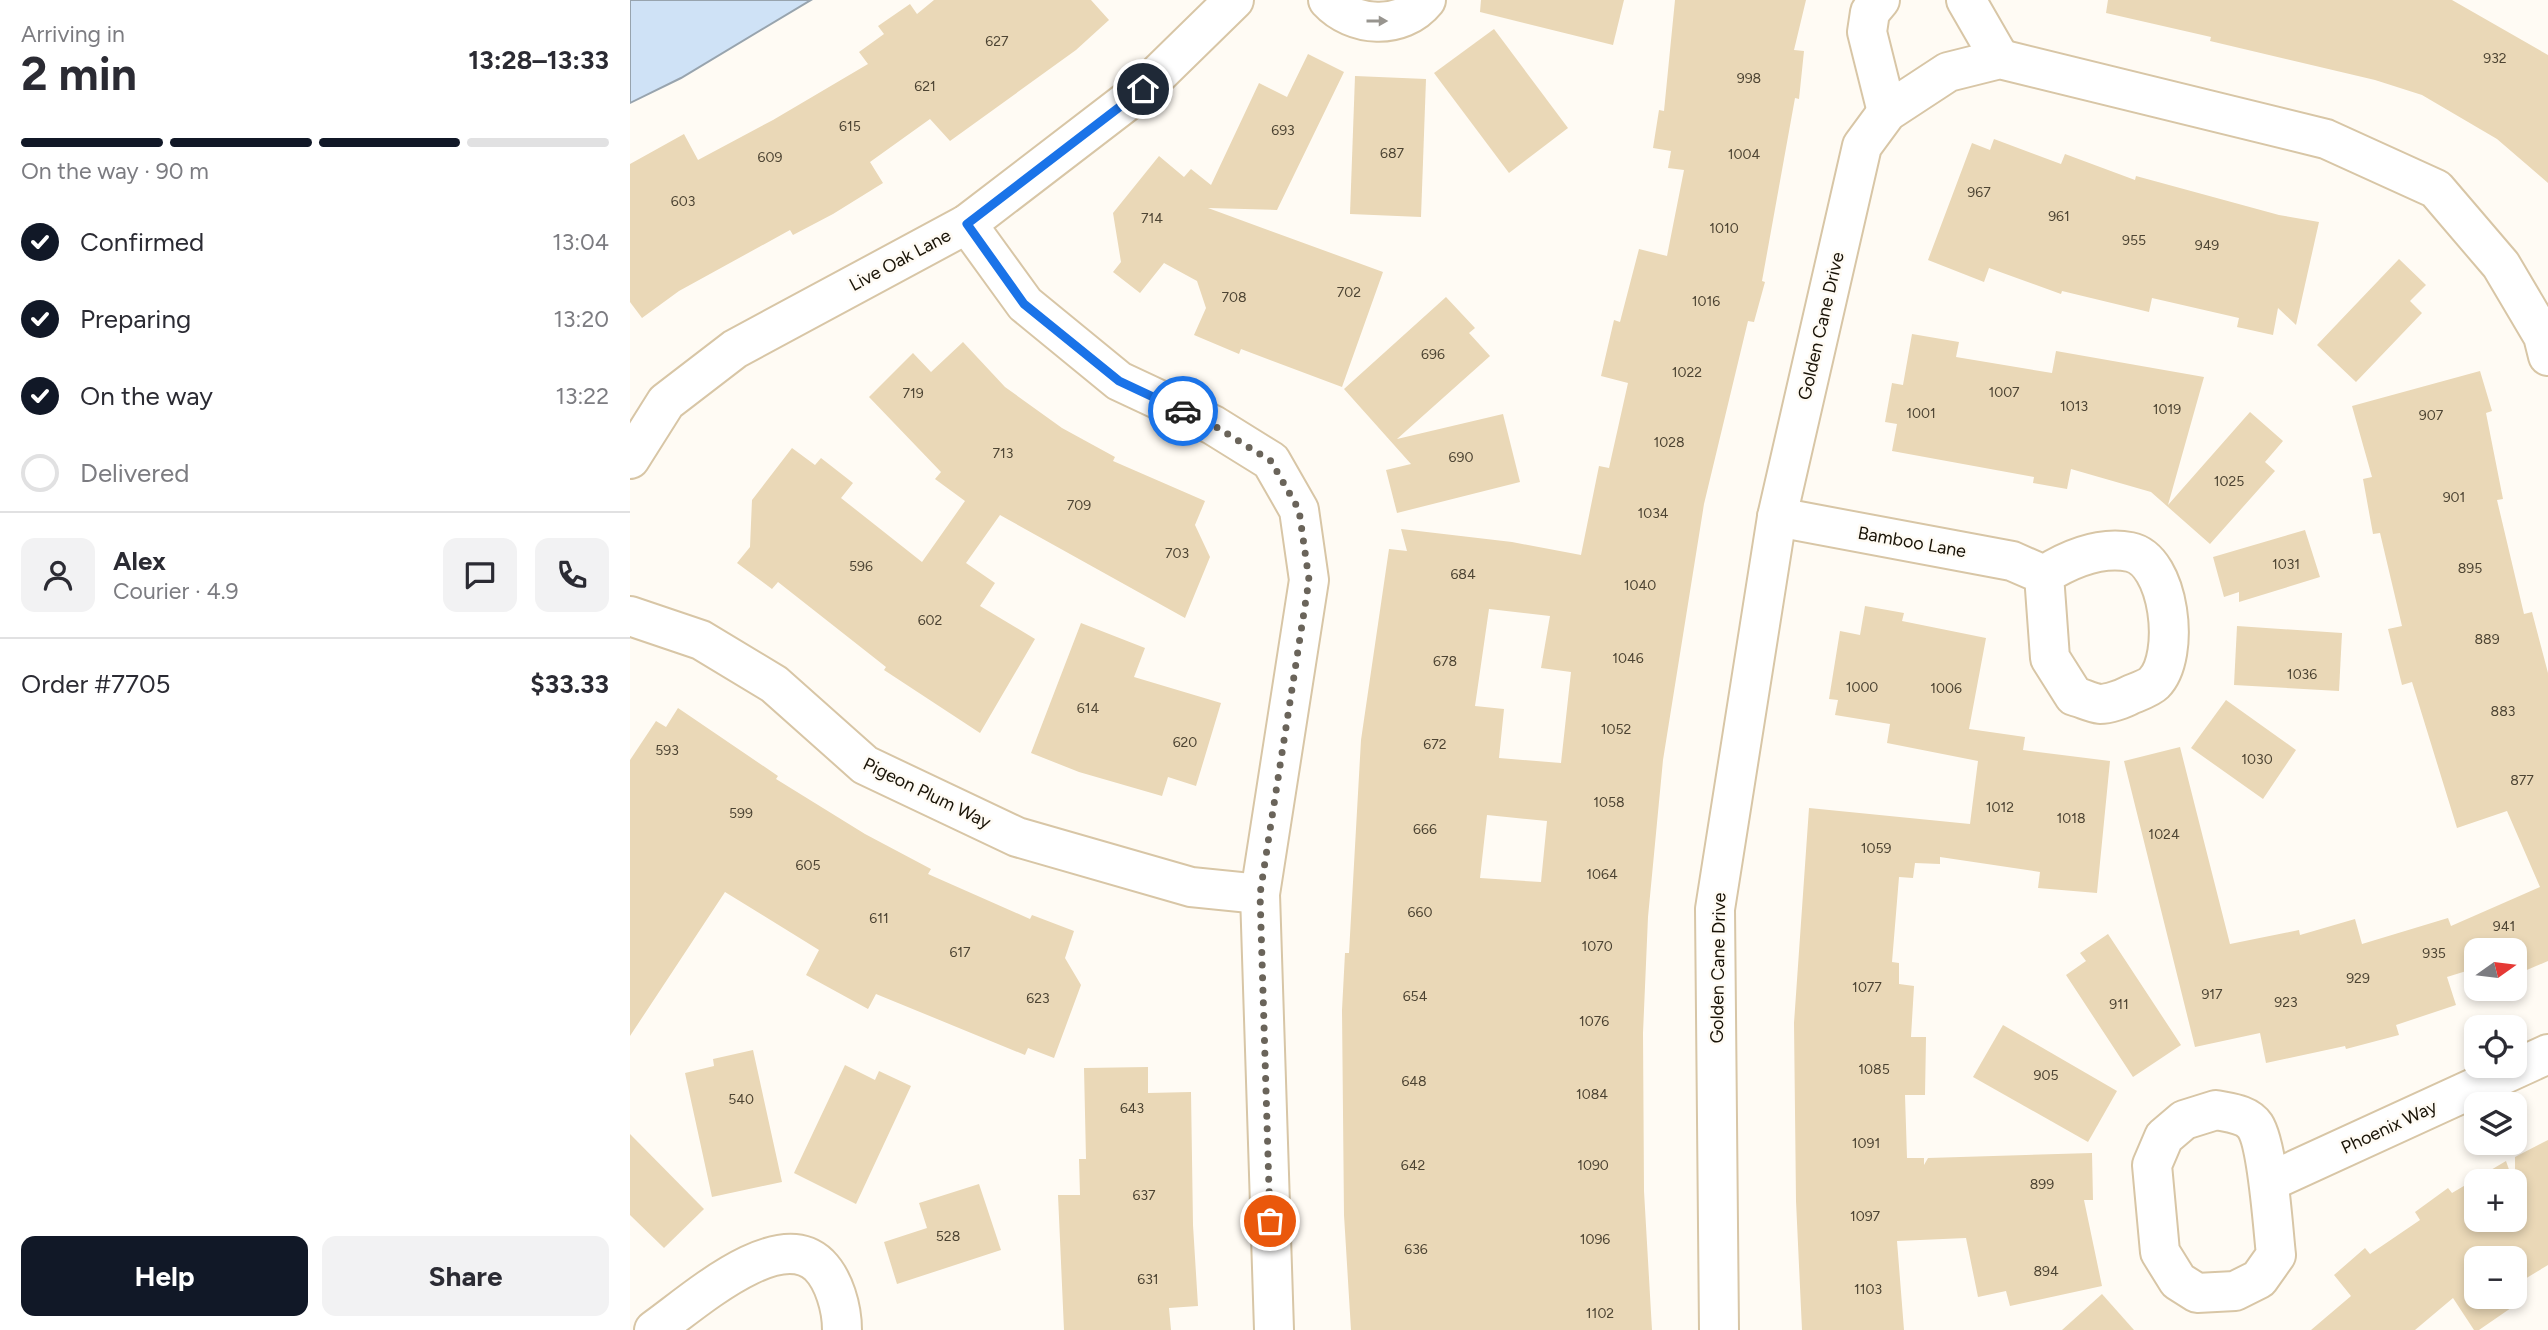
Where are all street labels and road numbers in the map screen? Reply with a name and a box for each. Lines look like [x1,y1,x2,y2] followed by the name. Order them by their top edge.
[846,224,955,296] street label: Live Oak Lane
[1793,250,1849,402] street label: Golden Cane Drive
[1856,522,1968,562] street label: Bamboo Lane
[860,753,995,834] street label: Pigeon Plum Way
[1706,892,1730,1044] street label: Golden Cane Drive
[2338,1095,2441,1159] street label: Phoenix Way

